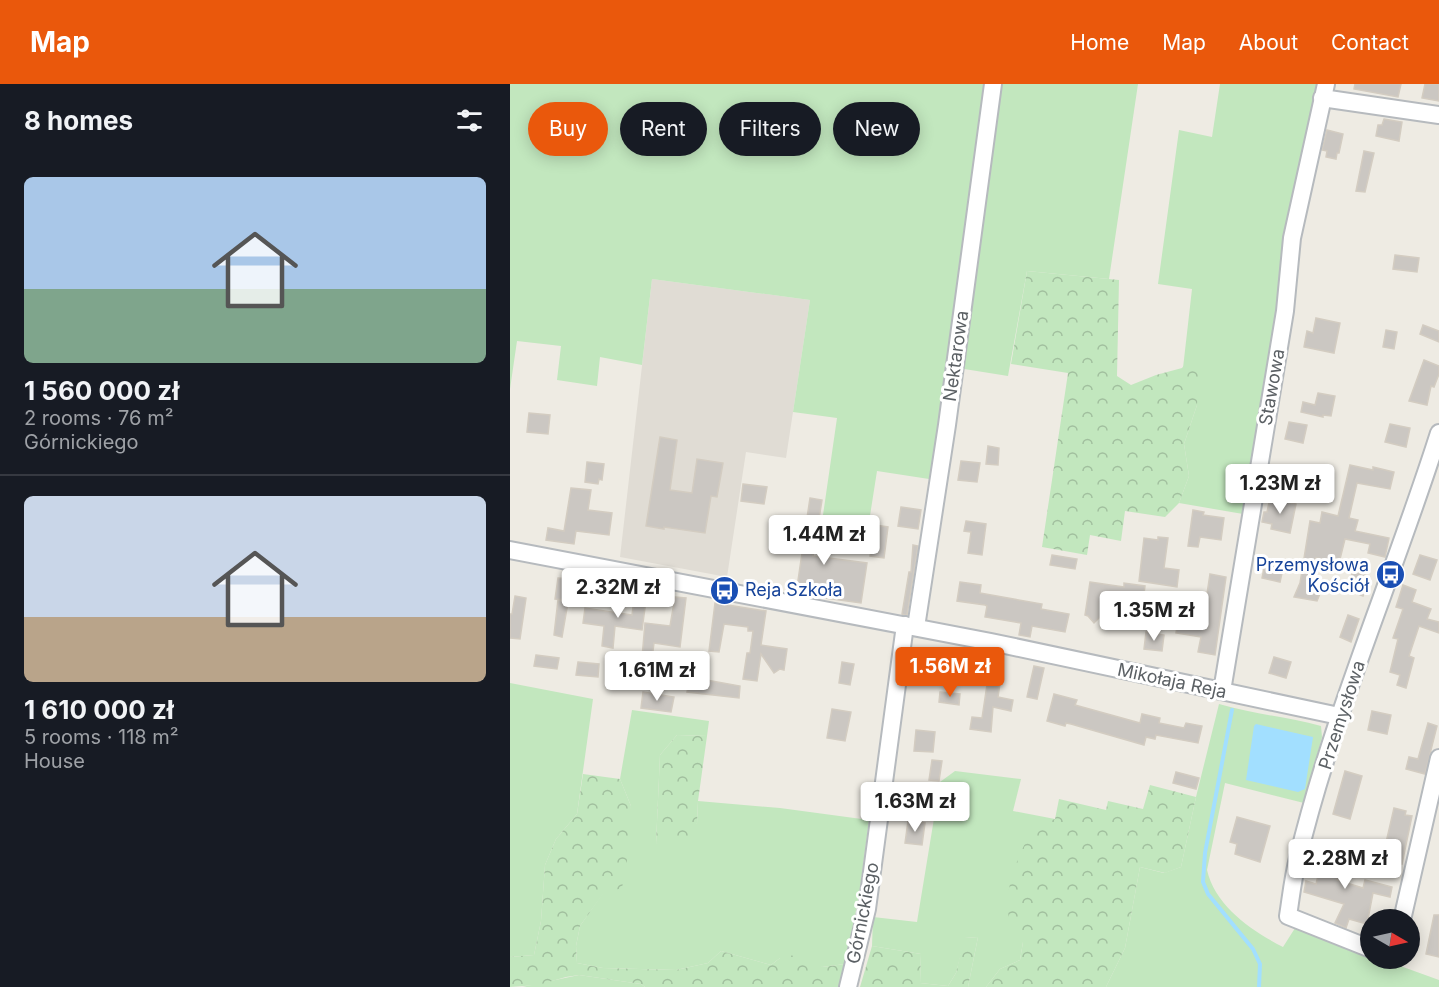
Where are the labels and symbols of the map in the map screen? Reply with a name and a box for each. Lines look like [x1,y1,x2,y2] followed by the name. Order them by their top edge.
[939,309,972,403] street label: Nektarowa
[1254,347,1289,427] street label: Stawowa
[1218,464,1342,515] pin: 1.23M zł
[762,515,886,566] pin: 1.44M zł
[1256,554,1370,596] place label: Przemysłowa Kościół
[1374,559,1406,591] bus stop icon: Przemysłowa Kościół
[556,568,680,619] pin: 2.32M zł
[708,574,740,606] bus stop icon: Reja Szkoła
[745,579,843,600] place label: Reja Szkoła
[1092,591,1216,642] pin: 1.35M zł
[888,647,1012,698] pin: 1.56M zł
[595,651,719,702] pin: 1.61M zł
[1314,658,1369,772] street label: Przemysłowa
[1116,659,1229,702] street label: Mikołaja Reja
[853,782,977,833] pin: 1.63M zł
[1283,839,1407,890] pin: 2.28M zł
[842,860,883,966] street label: Górnickiego
[1360,909,1420,969] north arrow

